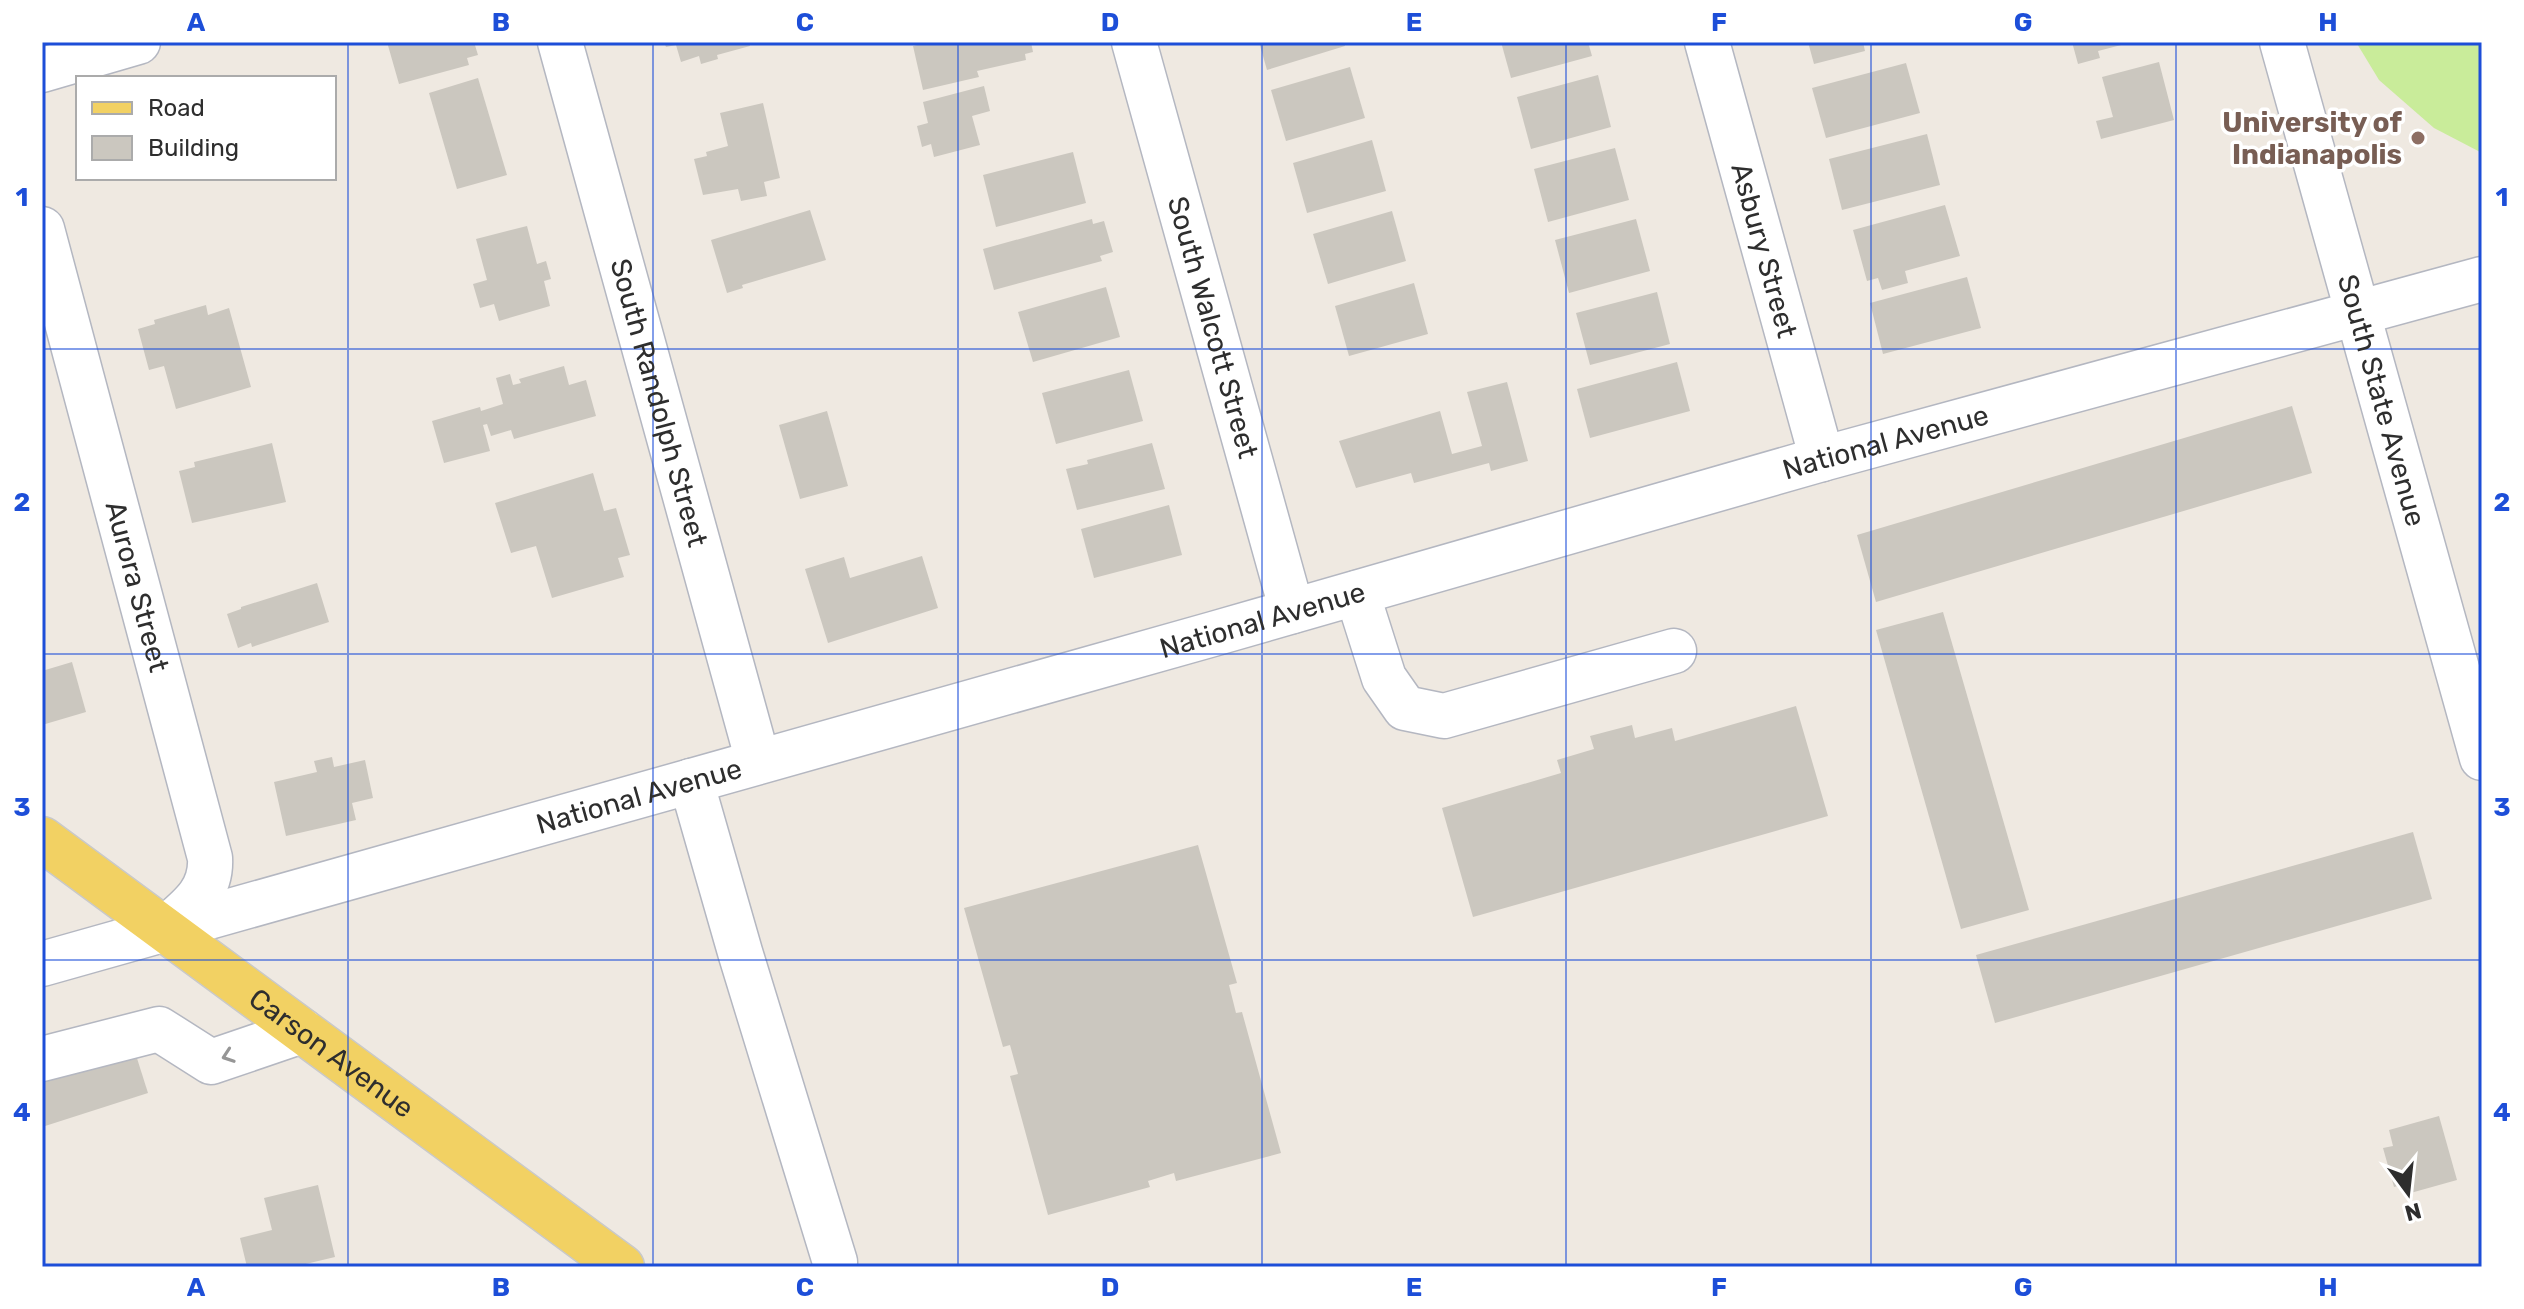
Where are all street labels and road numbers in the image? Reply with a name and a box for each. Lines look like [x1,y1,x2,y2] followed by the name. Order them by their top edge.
[1724,159,1804,341] street label: Asbury Street
[1161,193,1265,462] street label: South Walcott Street
[603,255,714,550] street label: South Randolph Street
[2331,271,2432,530] street label: South State Avenue
[1779,398,1992,486] street label: National Avenue
[98,497,176,676] street label: Aurora Street
[1156,575,1369,665] street label: National Avenue
[532,752,745,841] street label: National Avenue
[243,982,420,1125] street label: Carson Avenue

